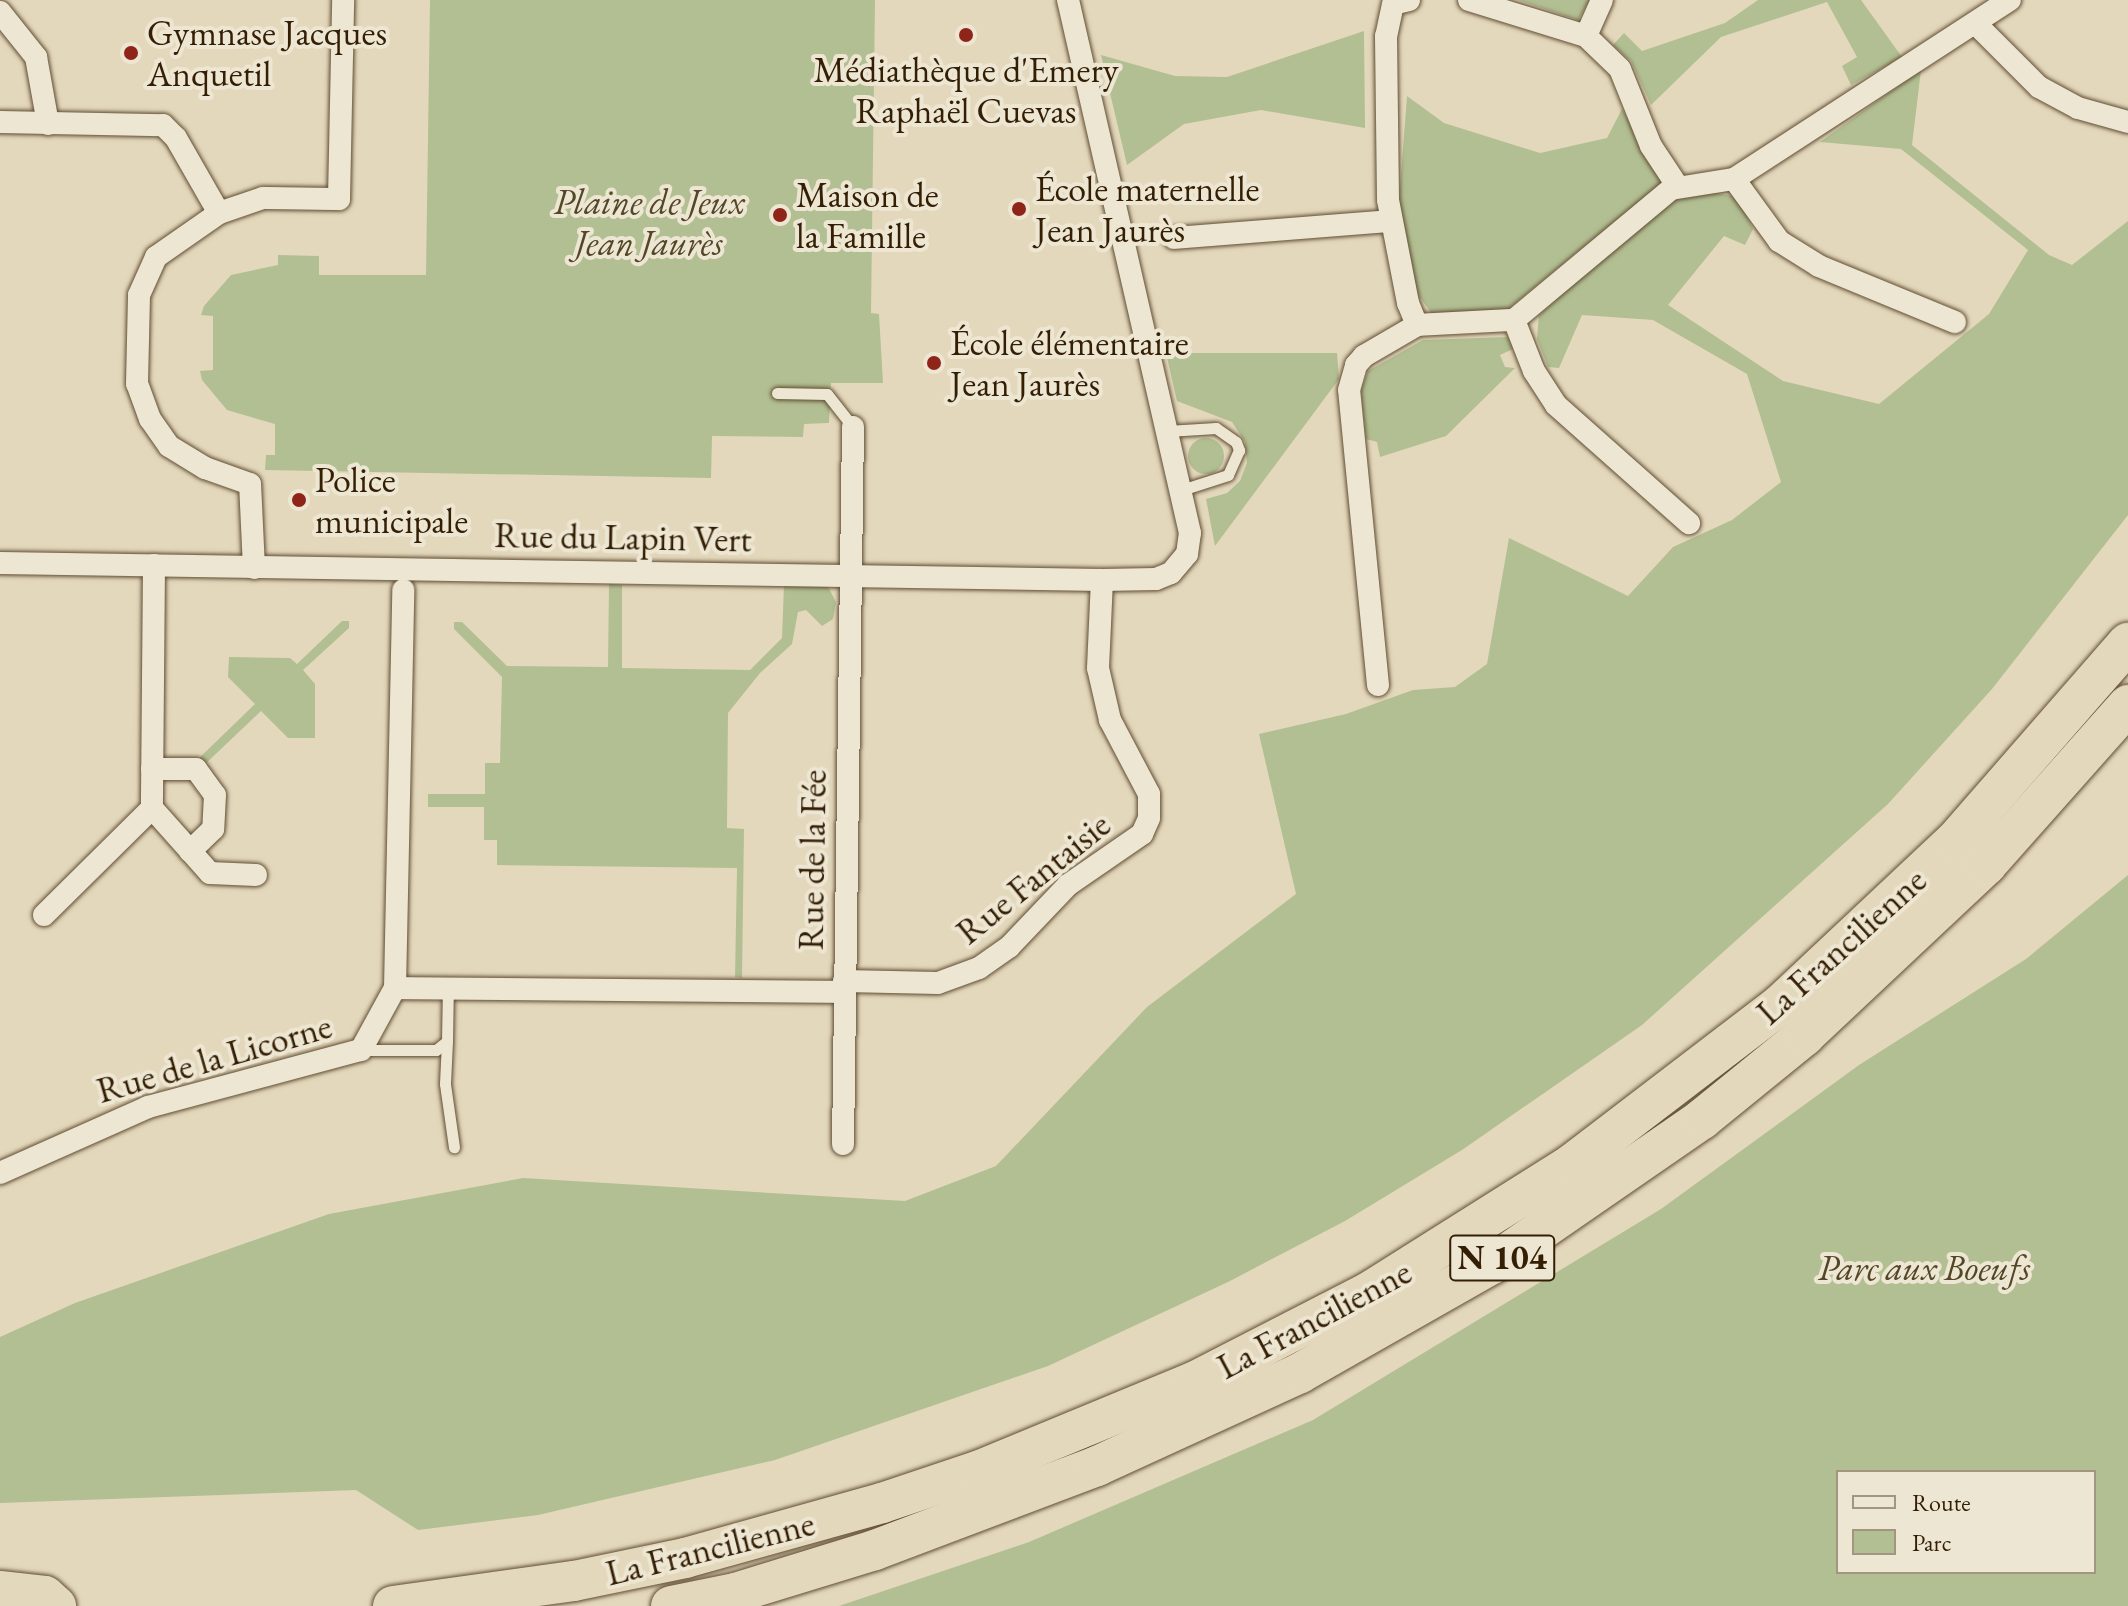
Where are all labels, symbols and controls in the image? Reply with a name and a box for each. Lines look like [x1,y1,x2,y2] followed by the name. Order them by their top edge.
[147,10,387,95] place label: Gymnase Jacques Anquetil
[957,26,975,44] marker: Médiathèque d'Emery Raphaël Cuevas
[122,44,140,62] marker: Gymnase Jacques Anquetil
[814,47,1118,132] place label: Médiathèque d'Emery Raphaël Cuevas
[1035,166,1260,251] place label: École maternelle Jean Jaurès
[796,172,939,257] place label: Maison de la Famille
[553,179,745,264] park label: Plaine de Jeux Jean Jaurès
[1010,200,1028,218] marker: École maternelle Jean Jaurès
[771,206,789,224] marker: Maison de la Famille
[950,320,1189,405] place label: École élémentaire Jean Jaurès
[925,354,943,372] marker: École élémentaire Jean Jaurès
[315,457,468,542] place label: Police municipale
[290,491,308,509] marker: Police municipale
[494,513,752,561] street label: Rue du Lapin Vert
[789,769,835,951] street label: Rue de la Fée
[947,803,1119,953] street label: Rue Fantaisie
[1747,859,1935,1033] street label: La Francilienne
[92,1004,336,1112] street label: Rue de la Licorne
[1448,1228,1556,1288] road number: N 104
[1818,1246,2030,1290] park label: Parc aux Boeufs
[1210,1250,1418,1388] street label: La Francilienne
[1836,1470,2096,1574] legend
[1912,1487,1971,1518] text: Route
[601,1501,819,1595] street label: La Francilienne
[1912,1527,1951,1558] text: Parc

